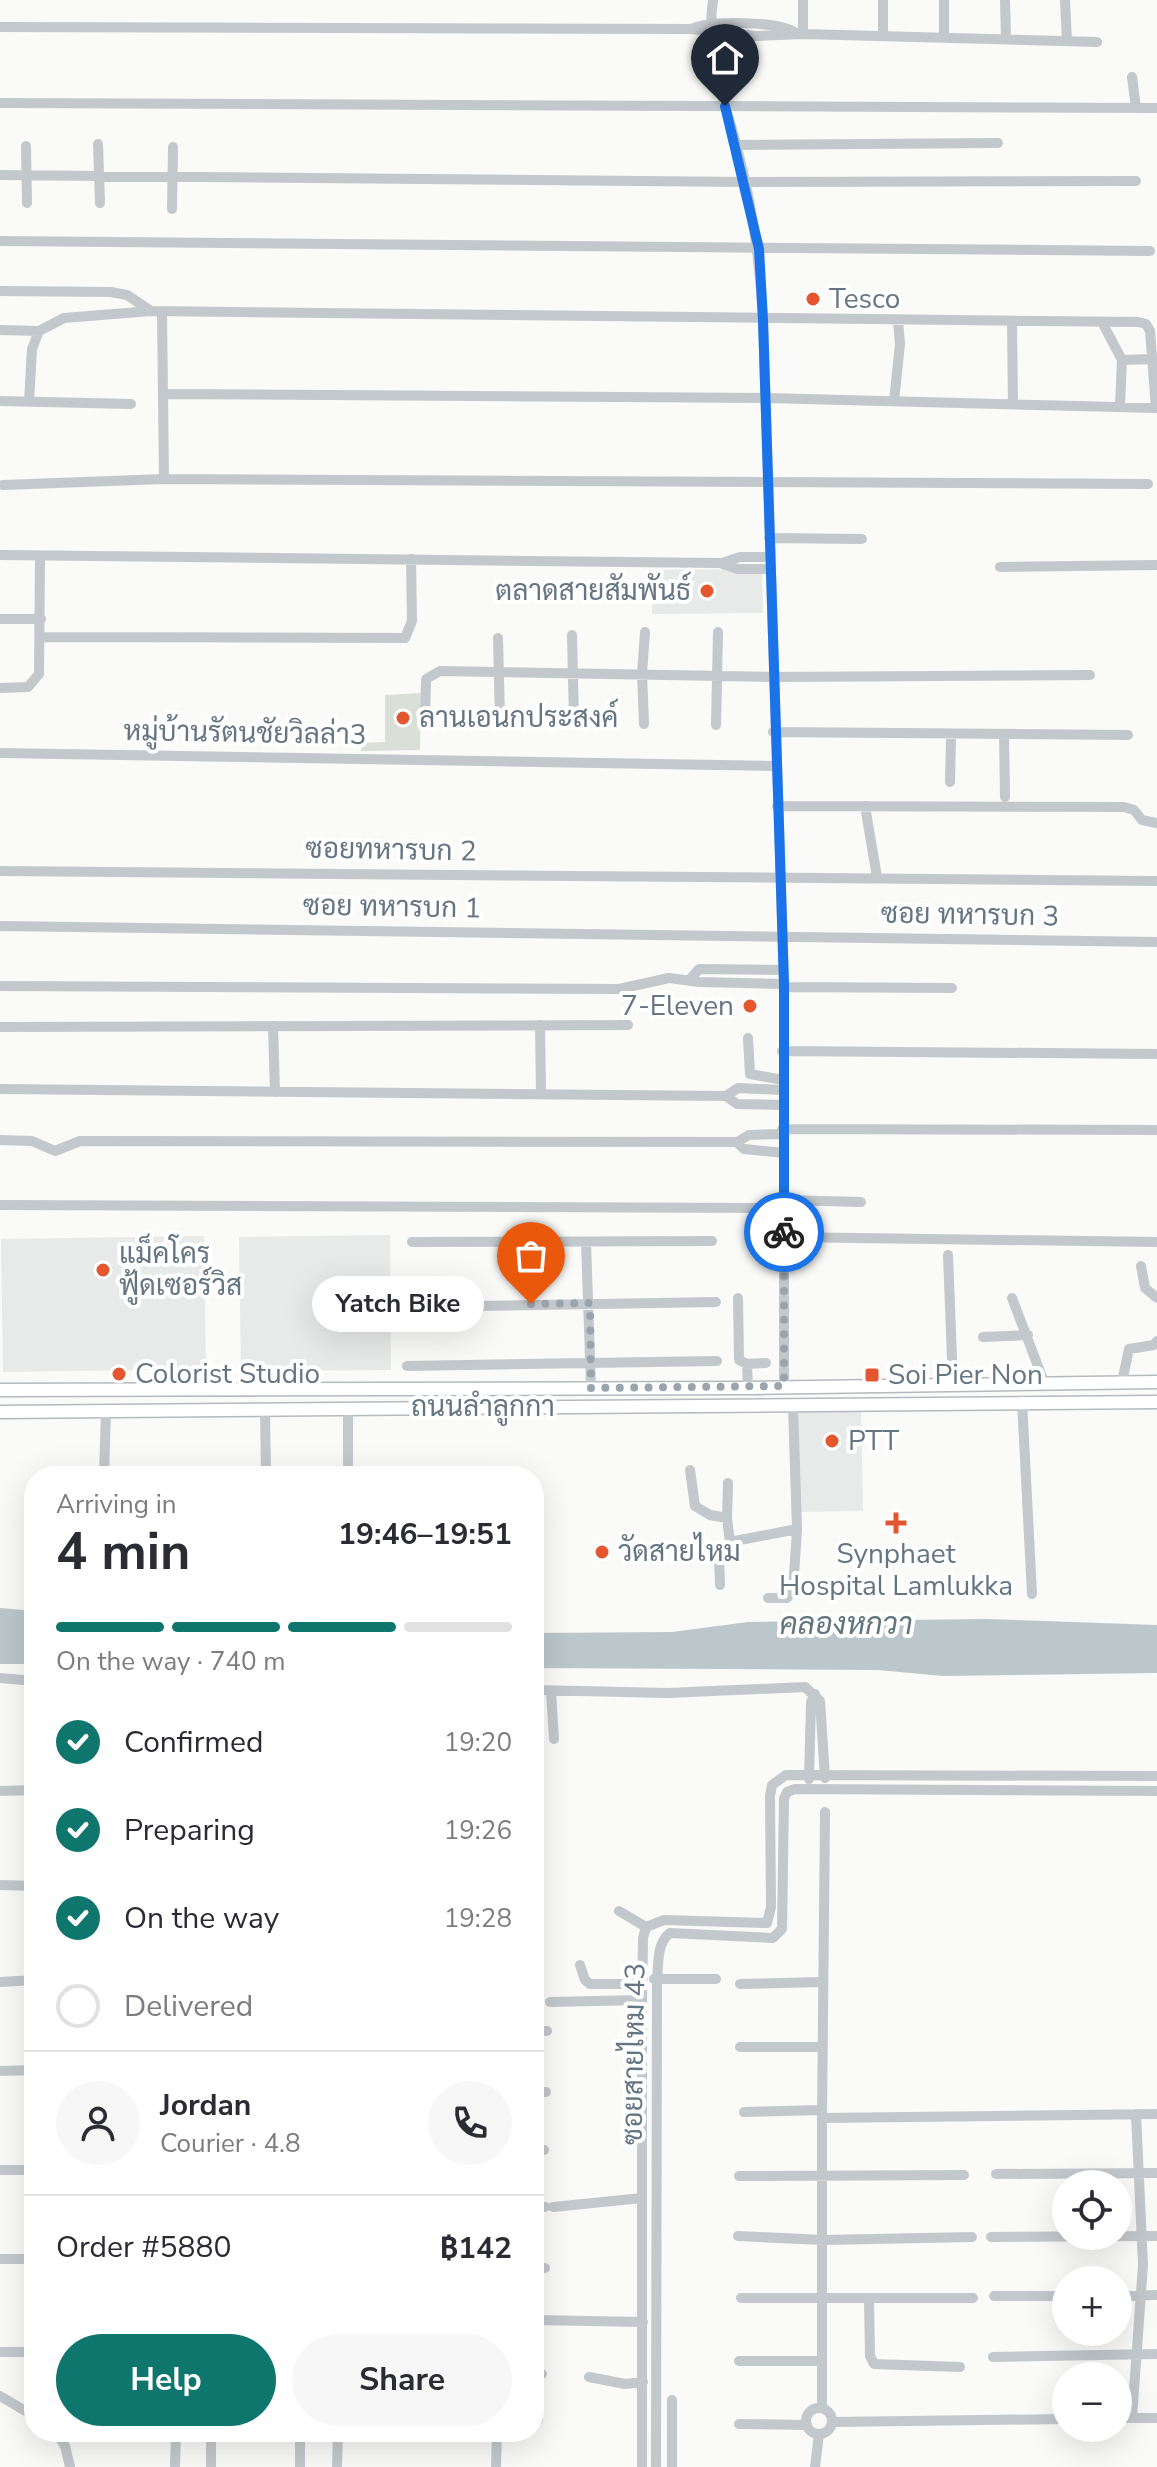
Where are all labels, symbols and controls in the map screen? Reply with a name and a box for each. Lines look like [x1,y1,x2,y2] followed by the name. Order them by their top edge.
[691,24,759,106] pin
[703,36,747,80] icon: home
[829,280,900,318] place label: Tesco
[804,290,822,308] marker: Tesco
[495,571,691,610] place label: ตลาดสายสัมพันธ์
[698,582,716,600] marker: ตลาดสายสัมพันธ์
[419,698,618,737] place label: ลานเอนกประสงค์
[394,709,412,727] marker: ลานเอนกประสงค์
[123,712,367,754] street label: หมู่บ้านรัตนชัยวิลล่า3
[305,830,477,870] street label: ซอยทหารบก 2
[302,886,482,928] street label: ซอย ทหารบก 1
[880,894,1060,936] street label: ซอย ทหารบก 3
[621,987,734,1025] place label: 7-Eleven
[741,997,759,1015] marker: 7-Eleven
[744,1192,824,1272] courier
[762,1210,806,1254] icon: bike
[497,1222,565,1304] pin
[119,1233,242,1305] place label: แม็คโคร ฟู้ดเซอร์วิส
[509,1234,553,1278] icon: bag
[94,1261,112,1279] marker: แม็คโคร ฟู้ดเซอร์วิส
[311,1276,483,1332] callout: Yatch Bike
[336,1286,460,1321] text: Yatch Bike
[135,1355,320,1393] place label: Colorist Studio
[888,1356,1043,1394] place label: Soi Pier Non
[110,1365,128,1383] marker: Colorist Studio
[863,1366,881,1384] marker: Soi Pier Non
[411,1388,555,1426] street label: ถนนลำลูกกา
[848,1422,899,1460] place label: PTT
[823,1432,841,1450] marker: PTT
[56,1487,177,1522] text: Arriving in
[885,1512,907,1534] marker: Synphaet Hospital Lamlukka
[338,1514,512,1555] text: 19:46–19:51
[56,1516,191,1587] text: 4 min
[618,1532,741,1571] place label: วัดสายไหม
[779,1535,1013,1605] place label: Synphaet Hospital Lamlukka
[593,1543,611,1561] marker: วัดสายไหม
[780,1604,913,1645] water label: คลองหกวา
[56,1644,285,1679] text: On the way · 740 m
[56,1720,100,1764] icon: check
[124,1722,264,1763] text: Confirmed
[444,1725,512,1760] text: 19:20
[56,1808,100,1852] icon: check
[124,1810,255,1851] text: Preparing
[444,1813,512,1848] text: 19:26
[56,1896,100,1940] icon: check
[124,1898,279,1939] text: On the way
[444,1901,512,1936] text: 19:28
[612,1963,655,2145] street label: ซอยสายไหม 43
[124,1986,253,2027] text: Delivered
[56,2081,140,2165] button: person
[428,2081,512,2165] button: phone
[160,2085,251,2126] text: Jordan
[160,2126,301,2161] text: Courier · 4.8
[1052,2170,1132,2442] map controls
[1052,2170,1132,2250] button: locate
[56,2227,231,2268] text: Order #5880
[440,2228,512,2269] text: ฿142
[1052,2266,1132,2346] button: +
[56,2334,276,2426] button: Help
[292,2334,512,2426] button: Share
[1052,2362,1132,2442] button: −

